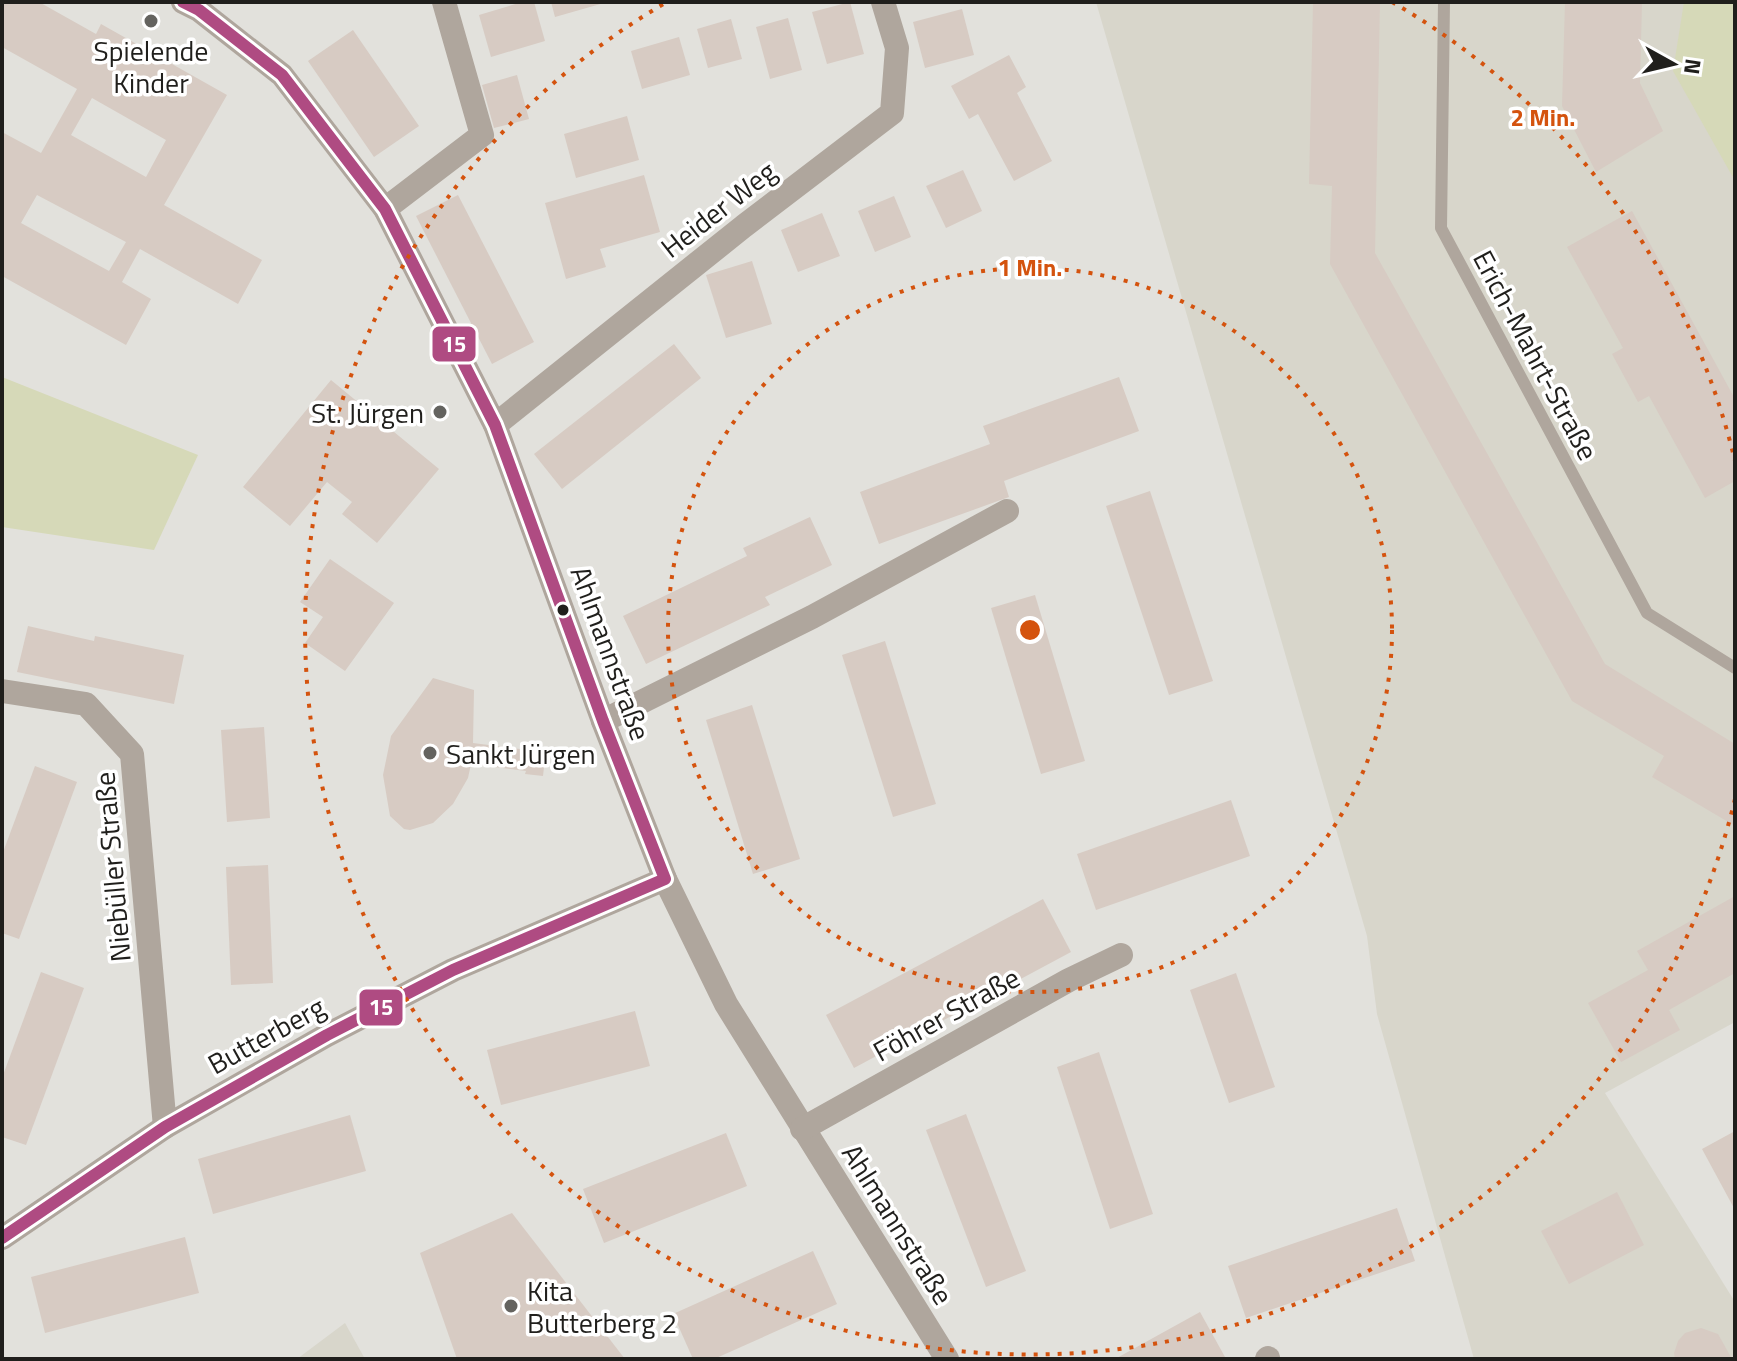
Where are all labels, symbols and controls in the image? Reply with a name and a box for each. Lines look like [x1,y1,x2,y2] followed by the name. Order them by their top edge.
[142,12,160,30] marker: Spielende Kinder
[1633,24,1713,104] north arrow
[94,29,208,104] place label: Spielende Kinder
[1675,57,1711,77] text: N
[1511,99,1575,135] text: 2 Min.
[651,150,785,268] street label: Heider Weg
[1462,242,1610,468] street label: Erich-Mahrt-Straße
[998,249,1062,285] text: 1 Min.
[431,325,477,363] line badge: 15
[442,327,466,361] text: 15
[311,391,424,434] place label: St. Jürgen
[431,403,449,421] marker: St. Jürgen
[560,560,662,746] street label: Ahlmannstraße
[555,602,571,618] unlabelled marker
[1016,616,1044,644] centre of rings
[446,732,596,775] place label: Sankt Jürgen
[421,744,439,762] marker: Sankt Jürgen
[82,770,142,964] street label: Niebüller Straße
[865,956,1027,1072] street label: Föhrer Straße
[199,985,333,1085] street label: Butterberg
[358,988,404,1027] line badge: 15
[369,990,393,1024] text: 15
[831,1135,965,1313] street label: Ahlmannstraße
[527,1269,677,1344] place label: Kita Butterberg 2
[502,1297,520,1315] marker: Kita Butterberg 2

